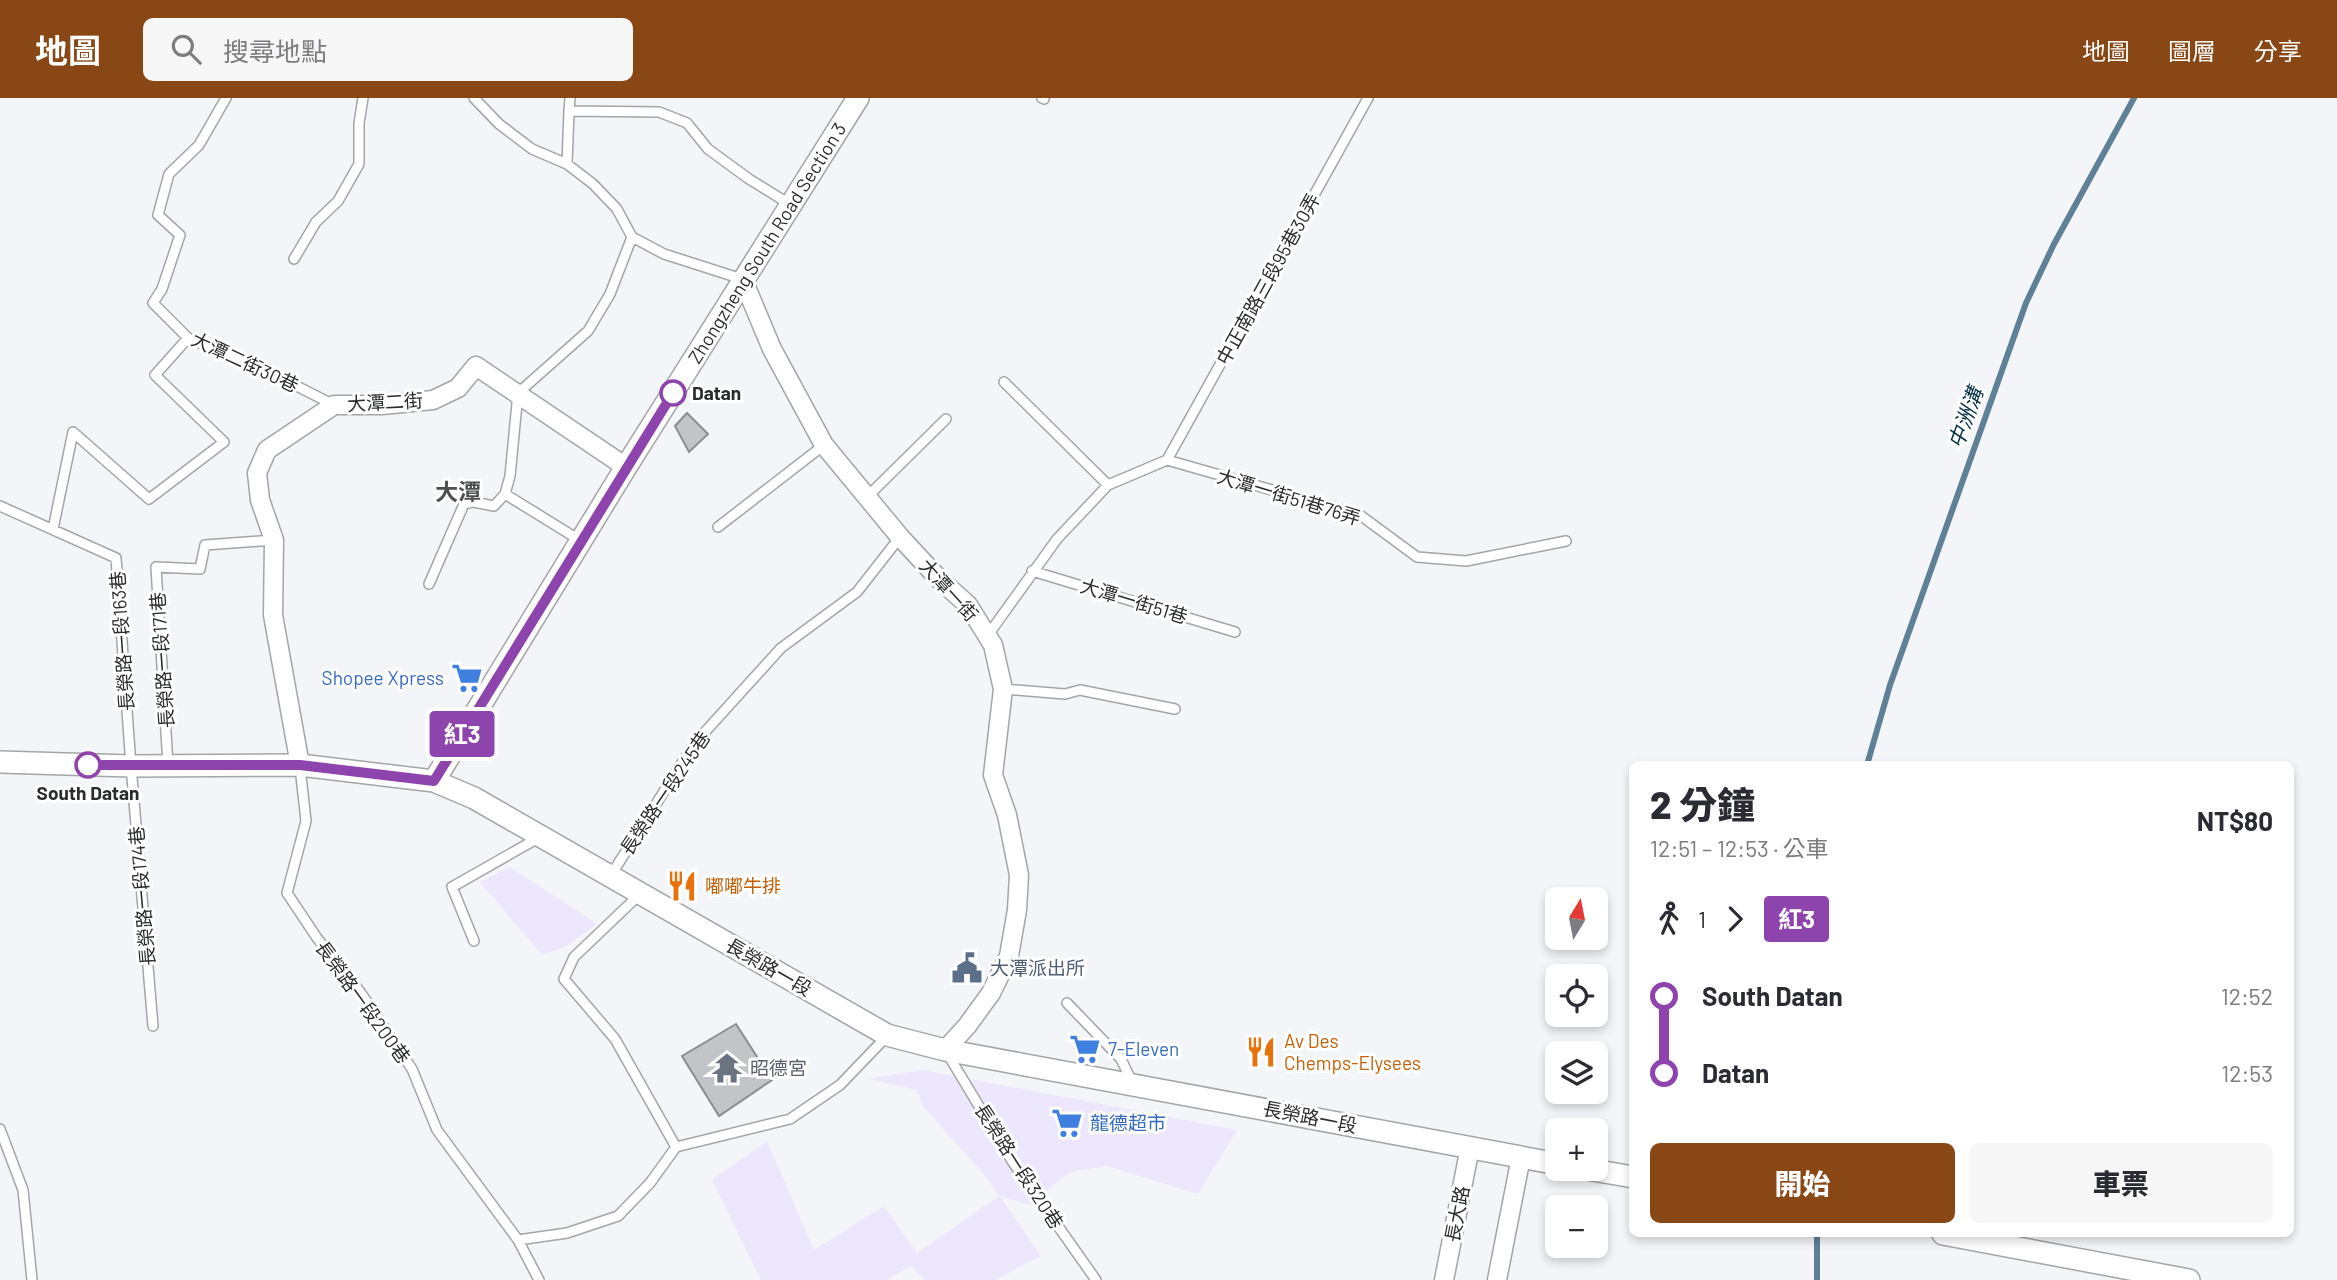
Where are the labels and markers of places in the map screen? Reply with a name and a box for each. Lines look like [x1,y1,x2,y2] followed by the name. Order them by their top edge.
[660,380,686,406] marker: Datan
[692,381,741,404] place label: Datan
[450,661,484,695] supermarket icon: Shopee Xpress
[322,666,444,689] place label: Shopee Xpress
[75,752,101,778] marker: South Datan
[37,781,139,804] place label: South Datan
[665,869,699,903] restaurant icon: 嘟嘟牛排
[705,874,781,897] place label: 嘟嘟牛排
[950,951,984,985] public building icon: 大潭派出所
[990,956,1085,979] place label: 大潭派出所
[1284,1029,1421,1074] place label: Av Des Chemps-Elysees
[1068,1032,1102,1066] supermarket icon: 7-Eleven
[1244,1035,1278,1069] restaurant icon: Av Des Chemps-Elysees
[1108,1037,1179,1060] place label: 7-Eleven
[710,1051,744,1085] temple icon: 昭德宮
[750,1056,807,1079] place label: 昭德宮
[1050,1106,1084,1140] supermarket icon: 龍德超市
[1090,1111,1166,1134] place label: 龍德超市

